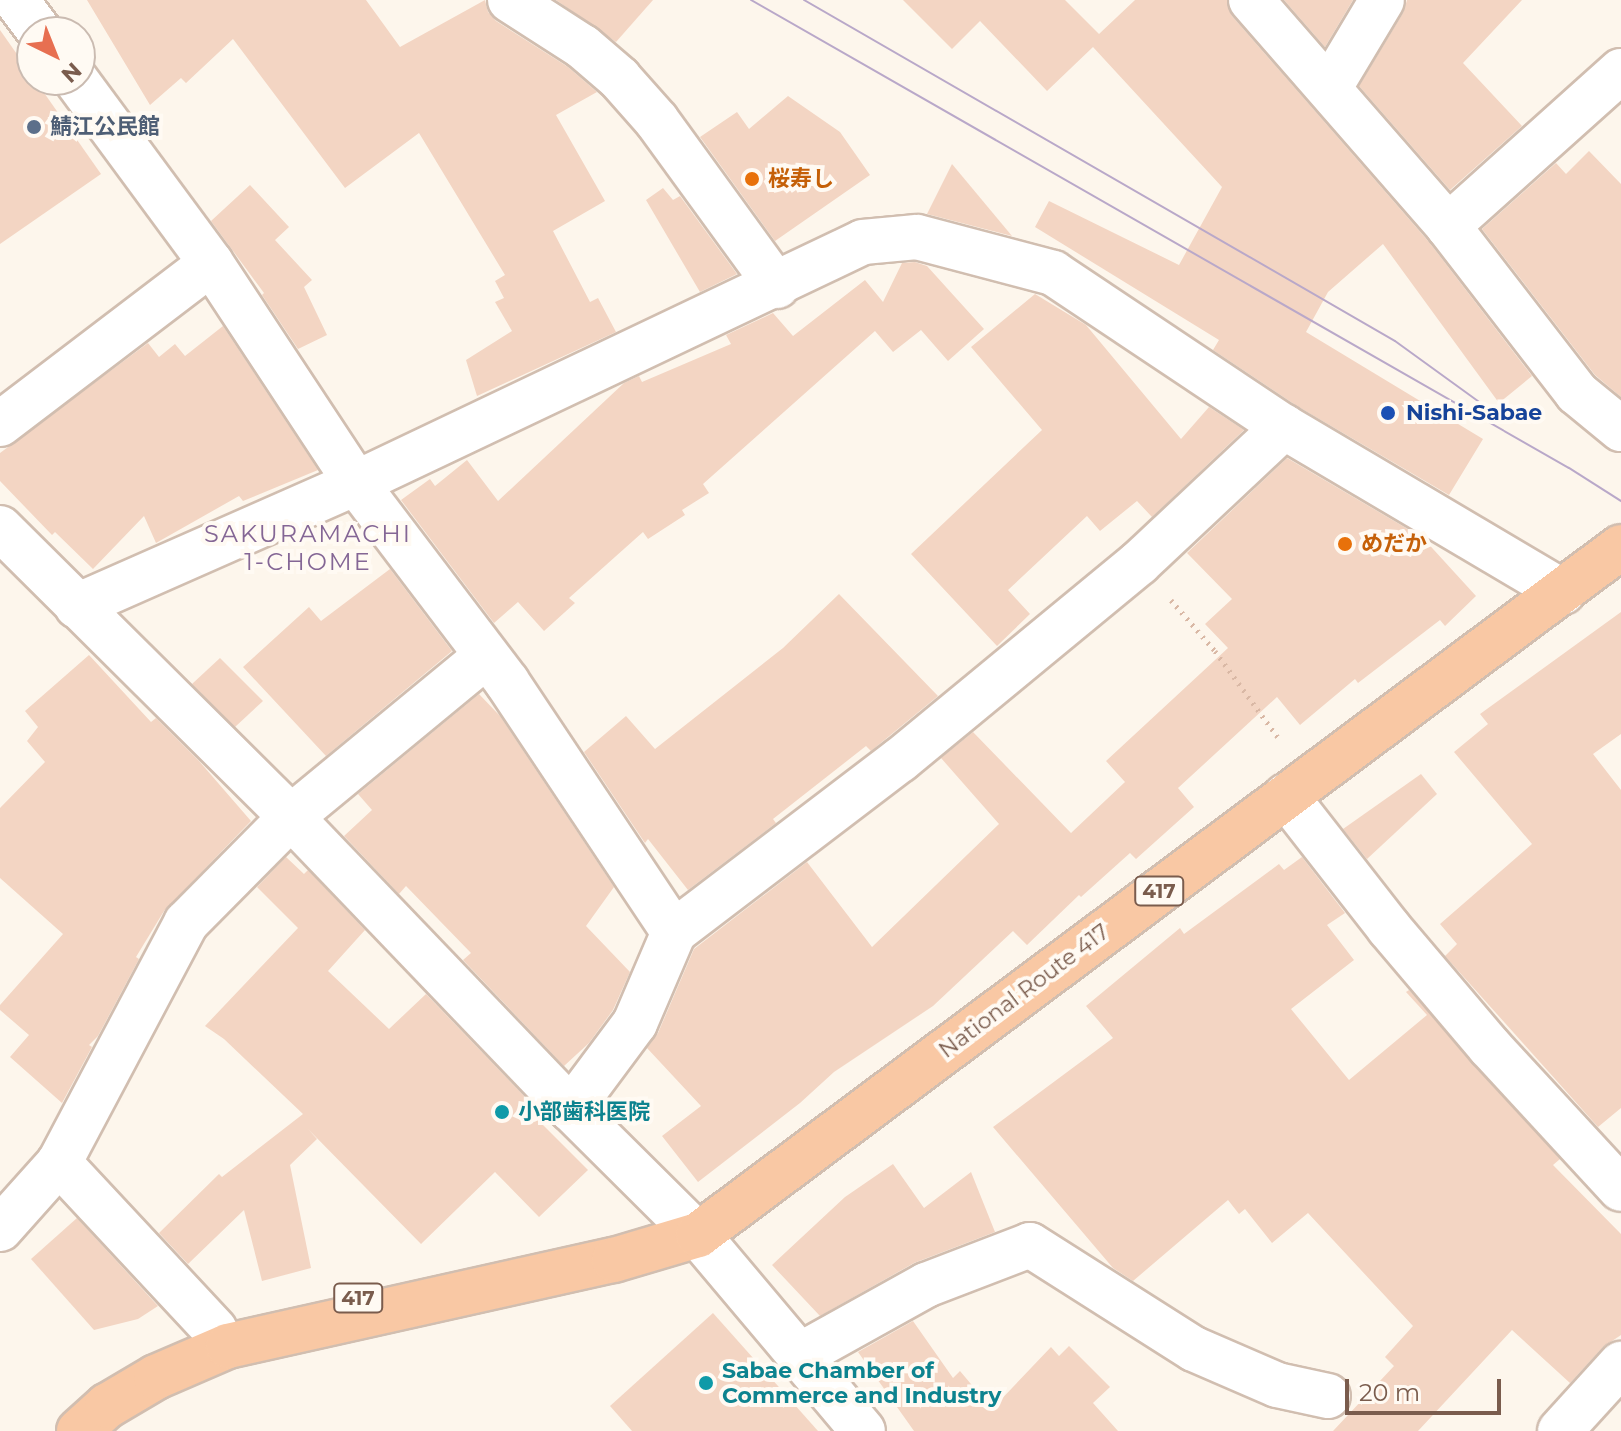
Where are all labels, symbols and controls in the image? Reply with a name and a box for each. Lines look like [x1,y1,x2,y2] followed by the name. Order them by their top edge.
[16,16,96,96] north arrow
[56,57,87,88] text: N
[50,114,160,140] place label: 鯖江公民館
[25,118,43,136] marker: 鯖江公民館
[768,166,834,192] place label: 桜寿し
[743,170,761,188] marker: 桜寿し
[1406,400,1542,426] place label: Nishi-Sabae
[1377,402,1399,424] marker: Nishi-Sabae
[204,520,412,576] district label: SAKURAMACHI 1-CHOME
[1361,531,1427,557] place label: めだか
[1336,535,1354,553] marker: めだか
[1133,875,1185,907] road number: 417
[934,918,1114,1064] street label: National Route 417
[518,1099,650,1125] place label: 小部歯科医院
[493,1103,511,1121] marker: 小部歯科医院
[332,1282,384,1314] road number: 417
[722,1357,1001,1408] place label: Sabae Chamber of Commerce and Industry
[1349,1363,1505,1413] scale bar
[697,1374,715,1392] marker: Sabae Chamber of Commerce and Industry
[1359,1378,1420,1407] text: 20 m

